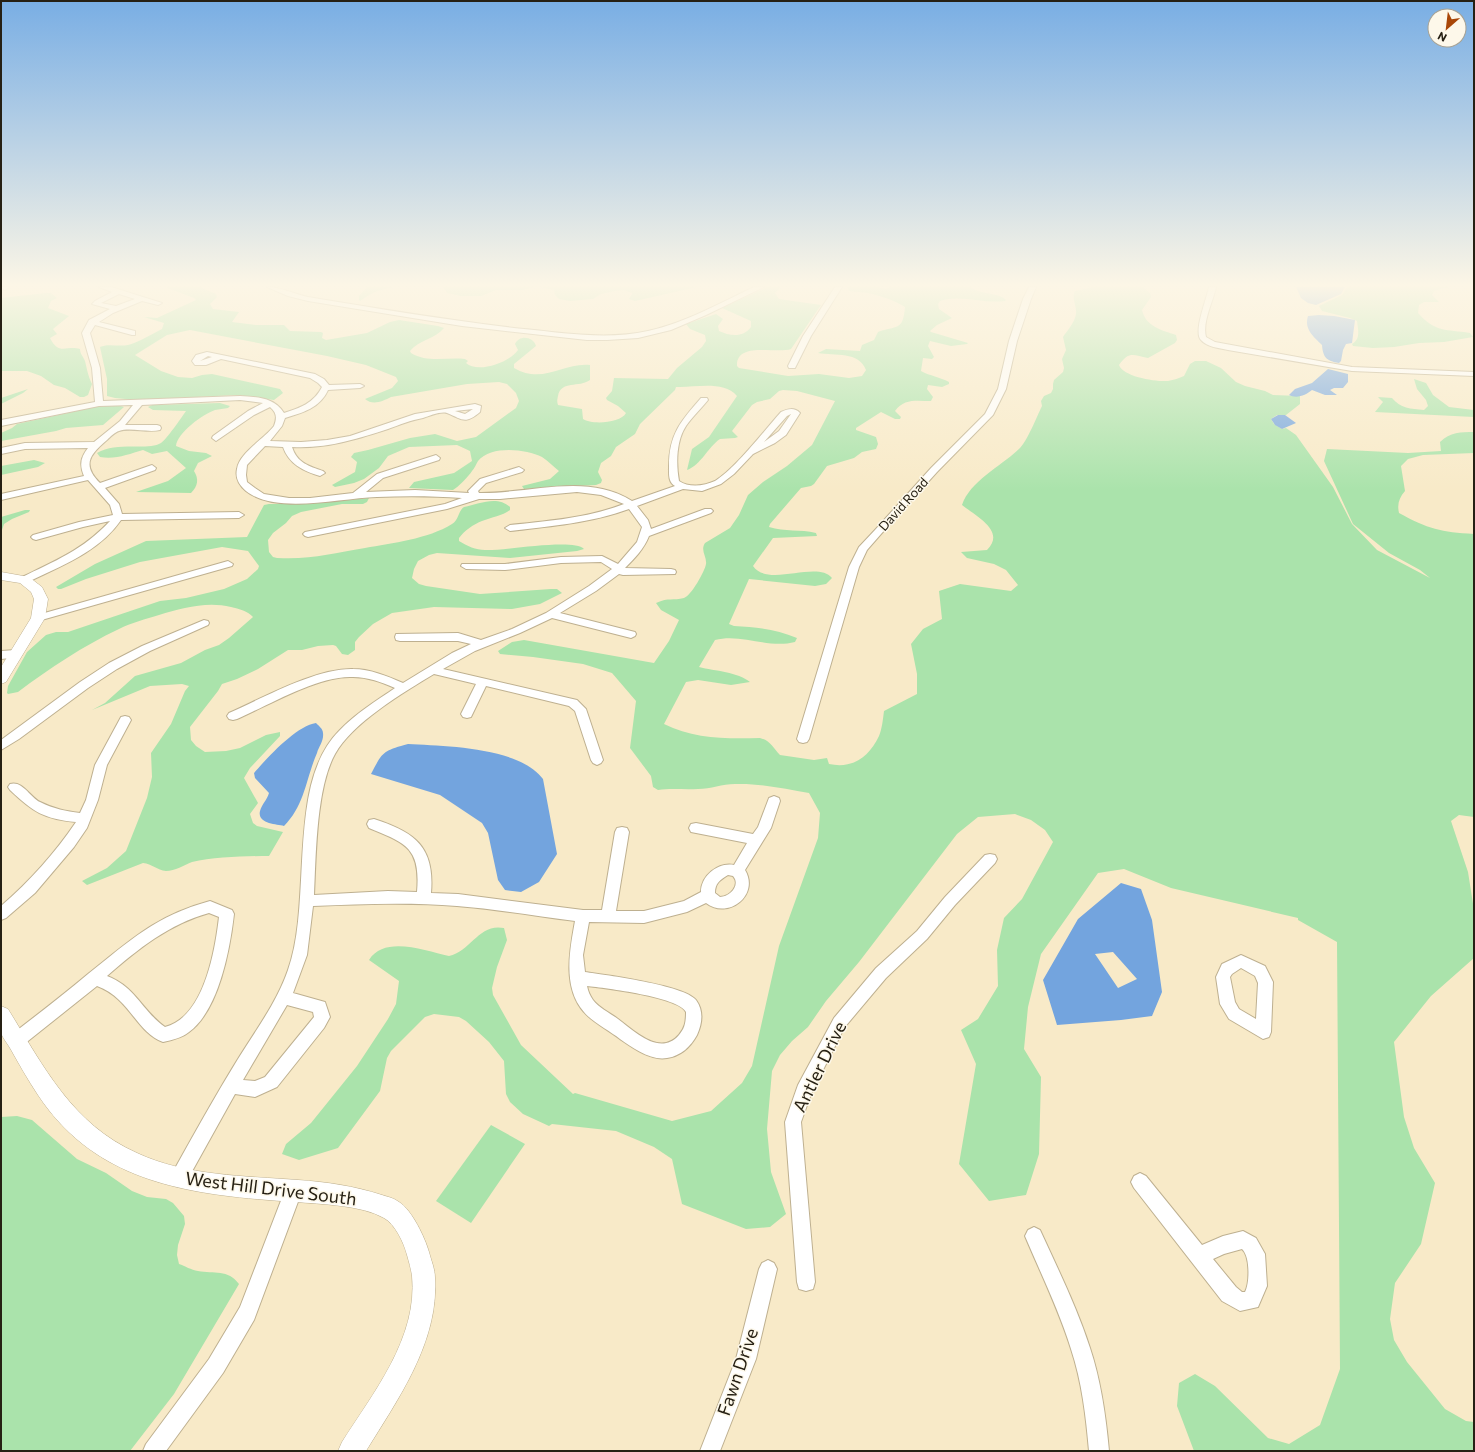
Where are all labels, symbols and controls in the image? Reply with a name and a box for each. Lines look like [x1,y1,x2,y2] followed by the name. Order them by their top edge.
[1427,8,1467,48] north arrow
[1435,30,1449,45] text: N
[875,474,931,534] street label: David Road
[788,1018,851,1116] street label: Antler Drive
[184,1167,358,1209] street label: West Hill Drive South
[712,1325,762,1418] street label: Fawn Drive

